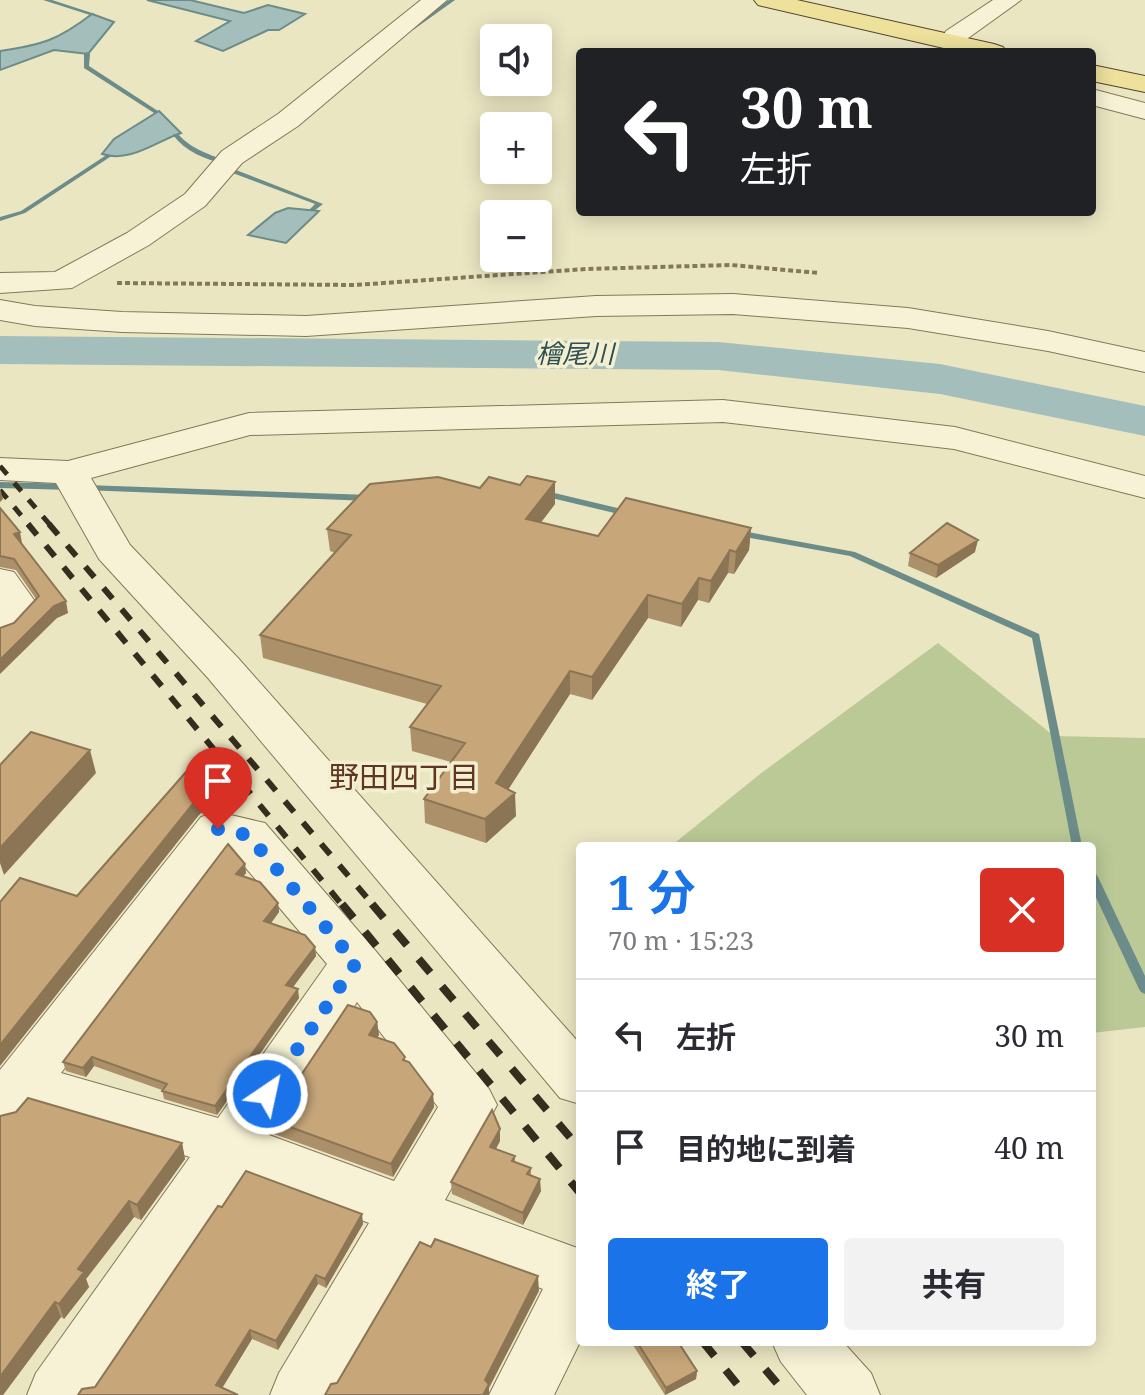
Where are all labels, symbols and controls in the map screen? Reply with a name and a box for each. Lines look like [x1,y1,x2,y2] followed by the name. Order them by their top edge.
[480,24,552,272] map controls
[480,24,552,96] button: sound
[740,68,873,144] text: 30 m
[608,80,712,184] icon: left
[480,112,552,184] button: +
[740,144,812,193] text: 左折
[480,200,552,272] button: −
[536,335,617,371] water label: 檜尾川
[184,747,252,829] pin
[329,756,479,797] district label: 野田四丁目
[196,759,240,803] icon: arrive
[608,859,696,924] text: 1 分
[980,868,1064,952] button: close
[608,922,754,958] text: 70 m · 15:23
[608,1013,652,1057] icon: left
[994,1015,1064,1056] text: 30 m
[676,1016,736,1057] text: 左折
[225,1052,309,1136] position arrow
[608,1125,652,1169] icon: arrive
[994,1127,1064,1168] text: 40 m
[676,1128,856,1169] text: 目的地に到着
[608,1238,828,1330] button: 終了
[844,1238,1064,1330] button: 共有

